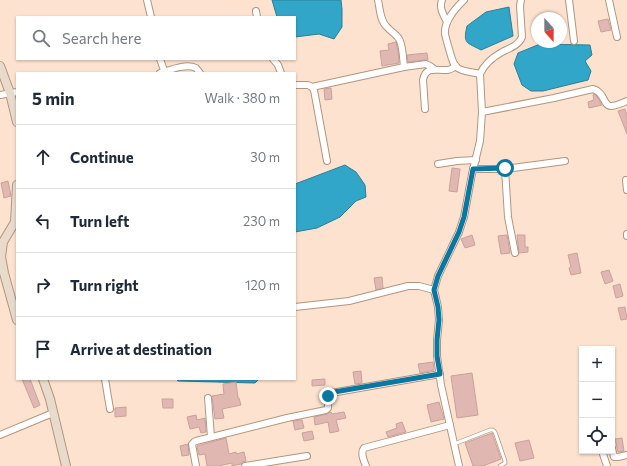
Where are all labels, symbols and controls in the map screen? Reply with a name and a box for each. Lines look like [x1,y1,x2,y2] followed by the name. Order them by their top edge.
[531,12,567,48] north arrow
[16,16,296,60] search box
[30,27,52,49] icon: search
[62,29,141,47] text: Search here
[32,88,75,109] text: 5 min
[205,90,280,106] text: Walk · 380 m
[32,146,54,168] icon: ahead
[70,148,134,166] text: Continue
[250,149,280,165] text: 30 m
[496,159,514,177] route start
[32,210,54,232] icon: left
[70,212,129,230] text: Turn left
[243,213,280,229] text: 230 m
[32,274,54,296] icon: right
[70,276,139,294] text: Turn right
[245,277,280,293] text: 120 m
[32,338,54,360] icon: arrive
[70,340,212,358] text: Arrive at destination
[579,346,615,454] map controls
[579,346,615,382] button: +
[579,382,615,418] button: −
[319,387,337,405] route end
[579,418,615,454] button: locate

